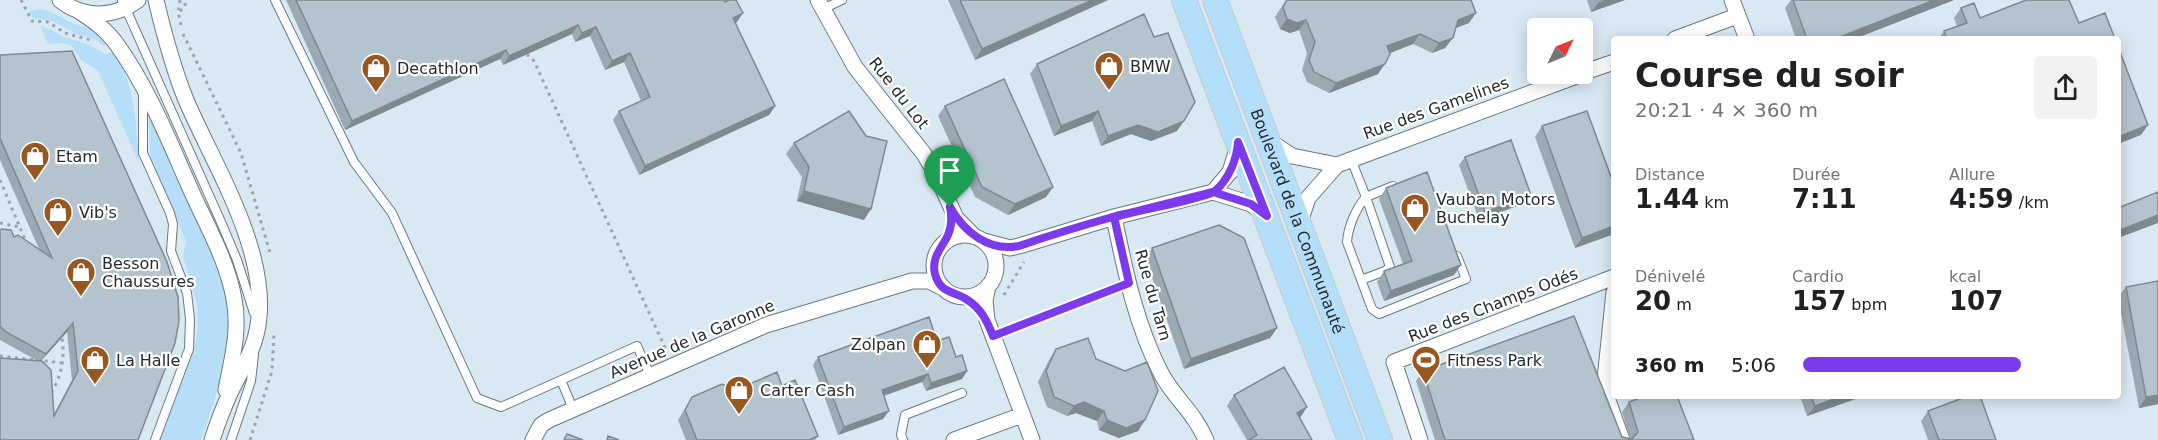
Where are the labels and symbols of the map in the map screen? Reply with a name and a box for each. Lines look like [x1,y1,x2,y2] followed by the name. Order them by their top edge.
[1527,18,1593,84] north arrow
[1093,50,1125,92] shop icon: BMW
[360,52,392,94] shop icon: Decathlon
[865,53,933,133] street label: Rue du Lot
[1130,57,1171,76] place label: BMW
[397,59,479,78] place label: Decathlon
[1361,73,1511,143] street label: Rue des Gamelines
[1247,106,1349,336] street label: Boulevard de la Communauté
[19,140,51,182] shop icon: Etam
[924,145,975,207] pin
[56,147,98,166] place label: Etam
[1436,190,1555,227] place label: Vauban Motors Buchelay
[1399,192,1431,234] shop icon: Vauban Motors Buchelay
[42,196,74,238] shop icon: Vib's
[79,203,117,222] place label: Vib's
[1131,247,1175,343] street label: Rue du Tarn
[102,254,194,291] place label: Besson Chaussures
[65,256,97,298] shop icon: Besson Chaussures
[1406,264,1580,346] street label: Rue des Champs Odés
[607,296,777,382] street label: Avenue de la Garonne
[911,328,943,370] shop icon: Zolpan
[851,335,906,354] place label: Zolpan
[79,344,111,386] shop icon: La Halle
[1410,344,1442,386] sports icon: Fitness Park
[116,351,180,370] place label: La Halle
[1447,351,1543,370] place label: Fitness Park
[723,374,755,416] shop icon: Carter Cash
[760,381,855,400] place label: Carter Cash

